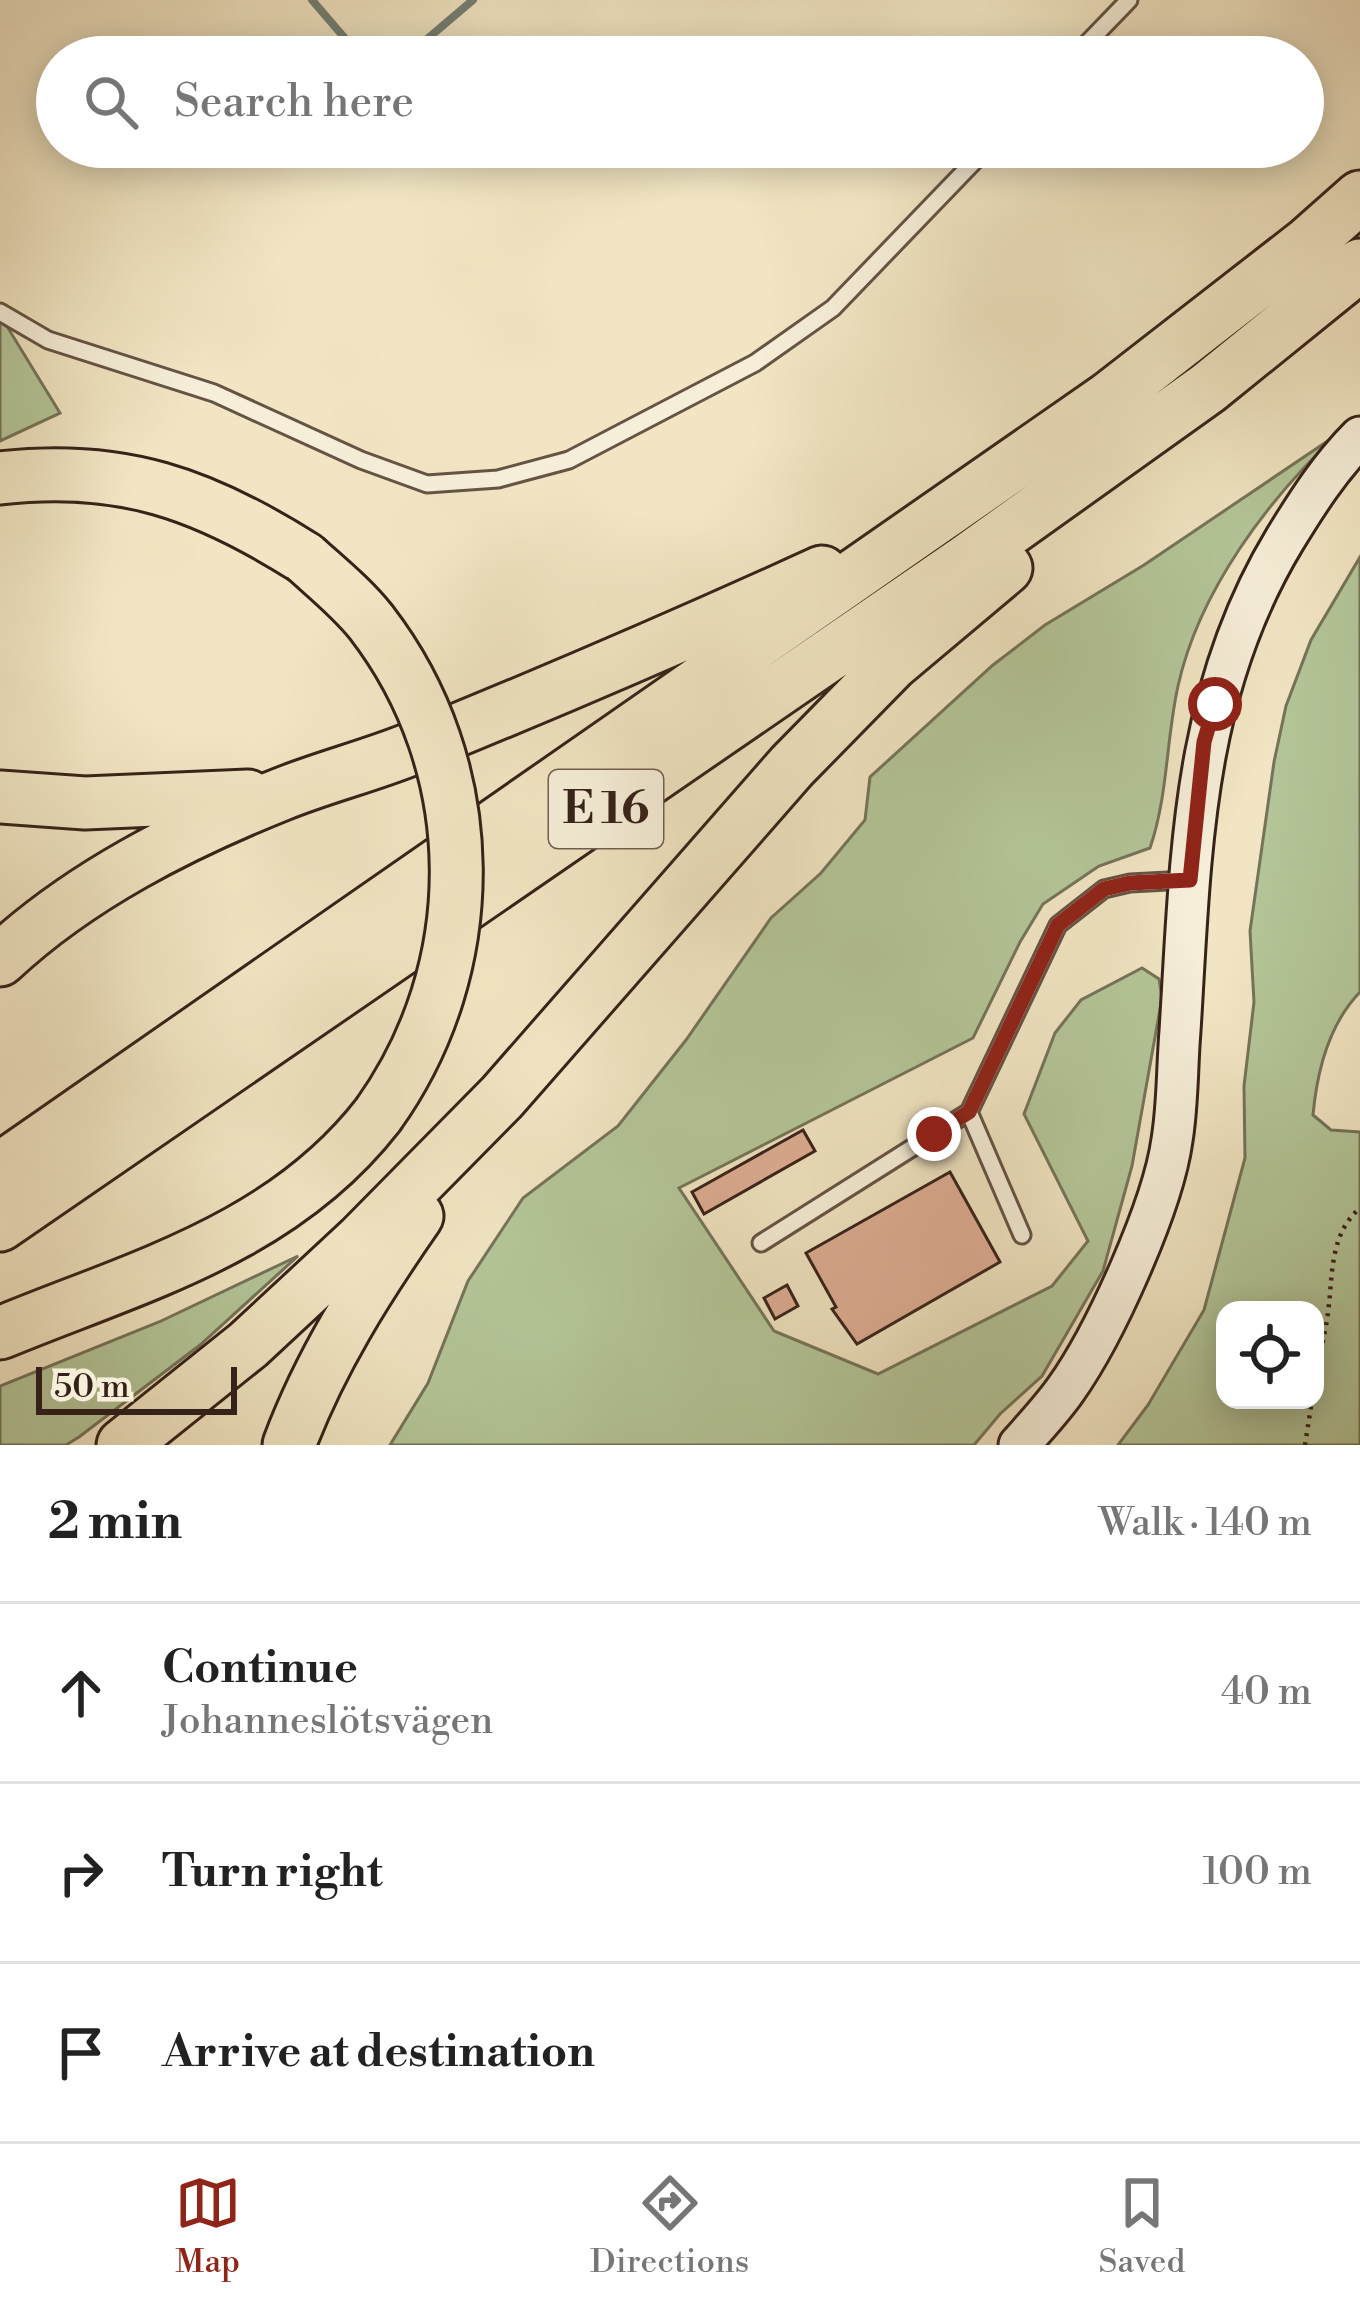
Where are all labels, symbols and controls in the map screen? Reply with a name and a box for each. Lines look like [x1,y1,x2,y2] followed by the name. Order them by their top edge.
[36,36,1324,168] search box
[78,69,144,135] icon: search
[174,74,414,131] text: Search here
[1188,677,1242,731] route start
[549,770,663,848] road number: E 16
[907,1107,961,1161] route end
[1216,1301,1324,1409] map controls
[1216,1301,1324,1409] button: locate
[36,1361,237,1414] scale bar
[54,1367,130,1408] text: 50 m
[48,1491,182,1555] text: 2 min
[1098,1499,1312,1548] text: Walk · 140 m
[162,1640,358,1697] text: Continue
[48,1660,114,1726] icon: ahead
[1221,1668,1312,1717] text: 40 m
[162,1697,493,1746] text: Johanneslötsvägen
[48,1840,114,1906] icon: right
[162,1844,383,1901] text: Turn right
[1203,1848,1312,1897] text: 100 m
[48,2020,114,2086] icon: arrive
[162,2024,595,2081] text: Arrive at destination
[175,2170,241,2283] tab: Map
[590,2170,749,2283] tab: Directions
[1099,2170,1185,2283] tab: Saved

